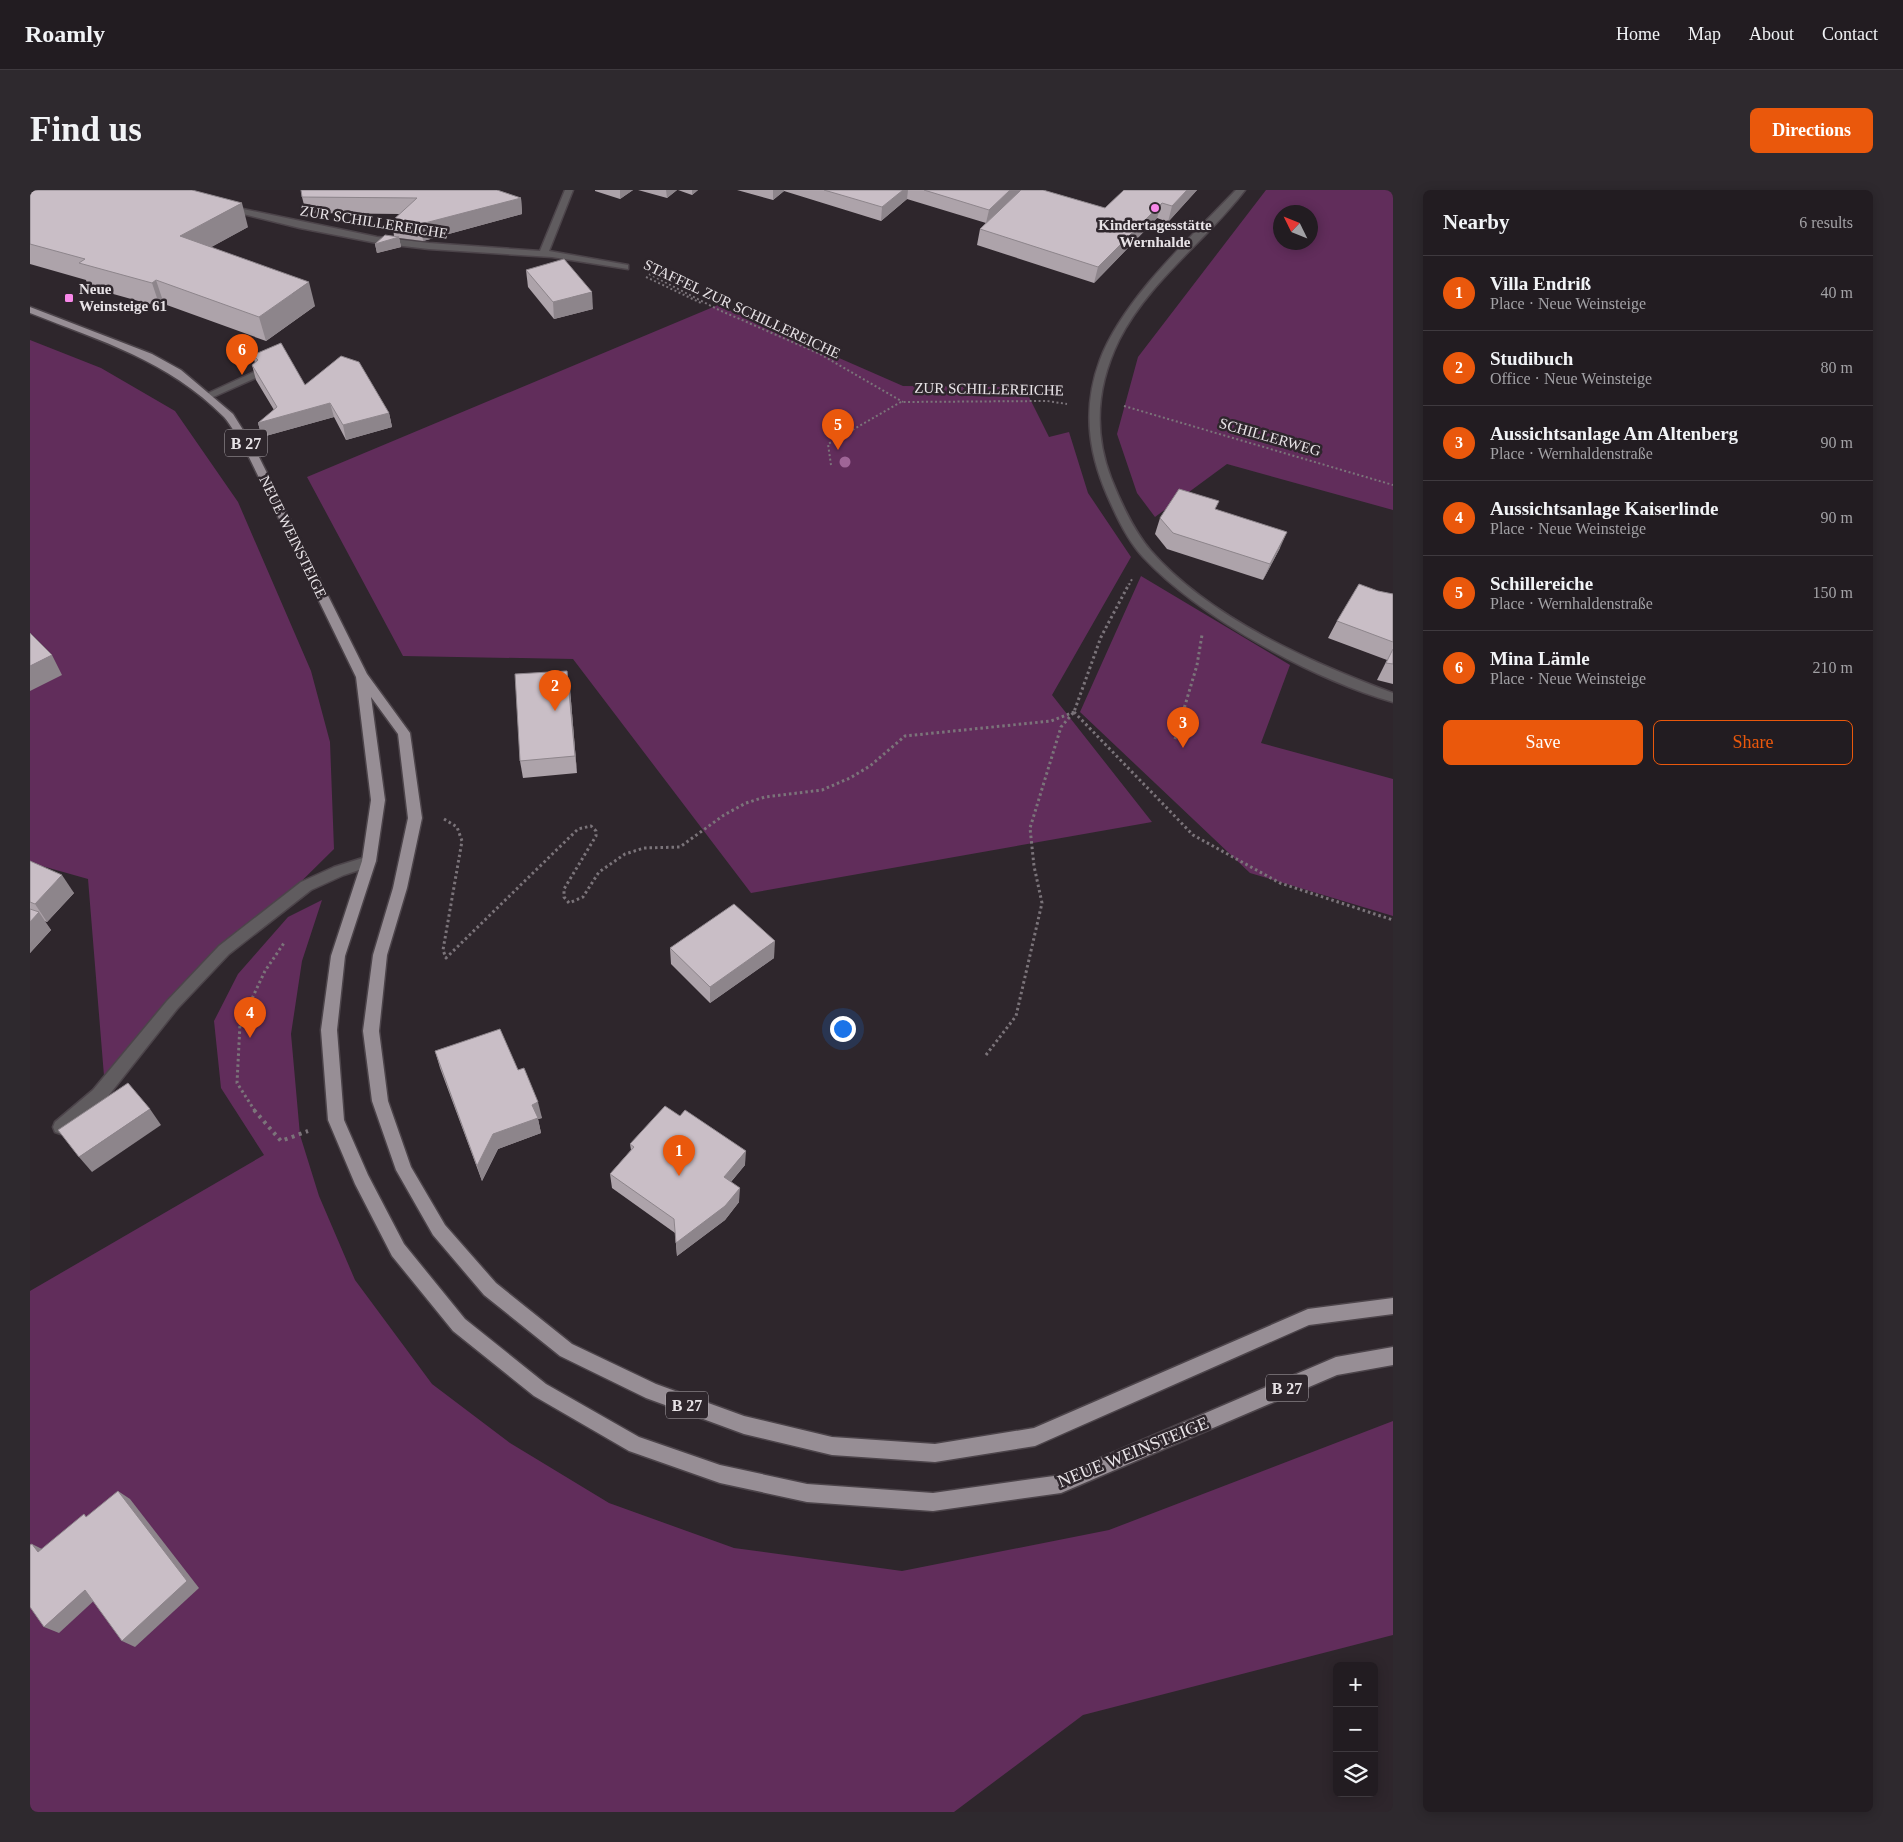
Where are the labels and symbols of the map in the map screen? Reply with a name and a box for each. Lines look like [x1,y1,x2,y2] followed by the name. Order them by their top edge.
[299,202,449,242] street label: ZUR SCHILLEREICHE
[1149,202,1161,214] marker: Kindertagesstätte Wernhalde
[1273,205,1318,250] north arrow
[1098,217,1212,250] place label: Kindertagesstätte Wernhalde
[641,256,843,362] street label: STAFFEL ZUR SCHILLEREICHE
[79,281,167,314] place label: Neue Weinsteige 61
[63,292,75,304] marker: Neue Weinsteige 61
[226,334,258,375] pin: 6
[914,380,1064,398] street label: ZUR SCHILLEREICHE
[822,409,854,450] pin: 5
[1217,415,1323,459] street label: SCHILLERWEG
[225,430,267,456] road number: B 27
[256,473,330,601] street label: NEUE WEINSTEIGE
[539,670,571,711] pin: 2
[1167,707,1199,748] pin: 3
[234,997,266,1038] pin: 4
[830,1016,856,1042] your location
[663,1135,695,1176] pin: 1
[1266,1374,1308,1402] road number: B 27
[666,1392,708,1418] road number: B 27
[1055,1413,1211,1491] street label: NEUE WEINSTEIGE

